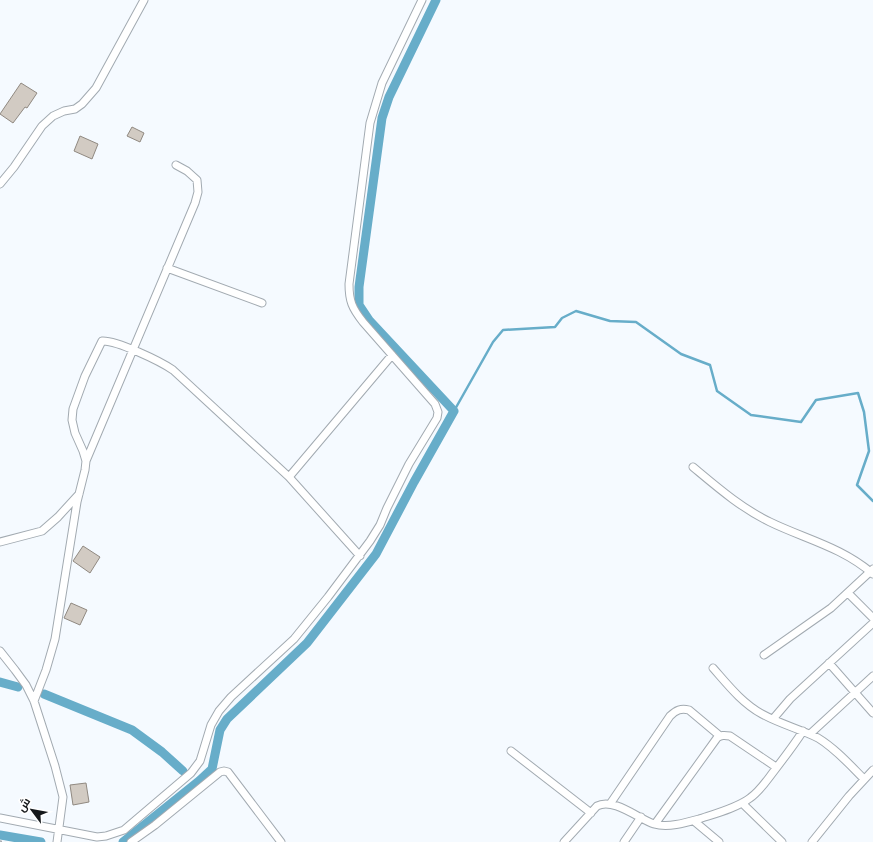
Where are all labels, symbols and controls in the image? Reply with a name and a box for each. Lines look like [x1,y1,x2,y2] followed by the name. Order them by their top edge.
[12,790,52,830] north arrow
[14,795,33,814] text: ش

